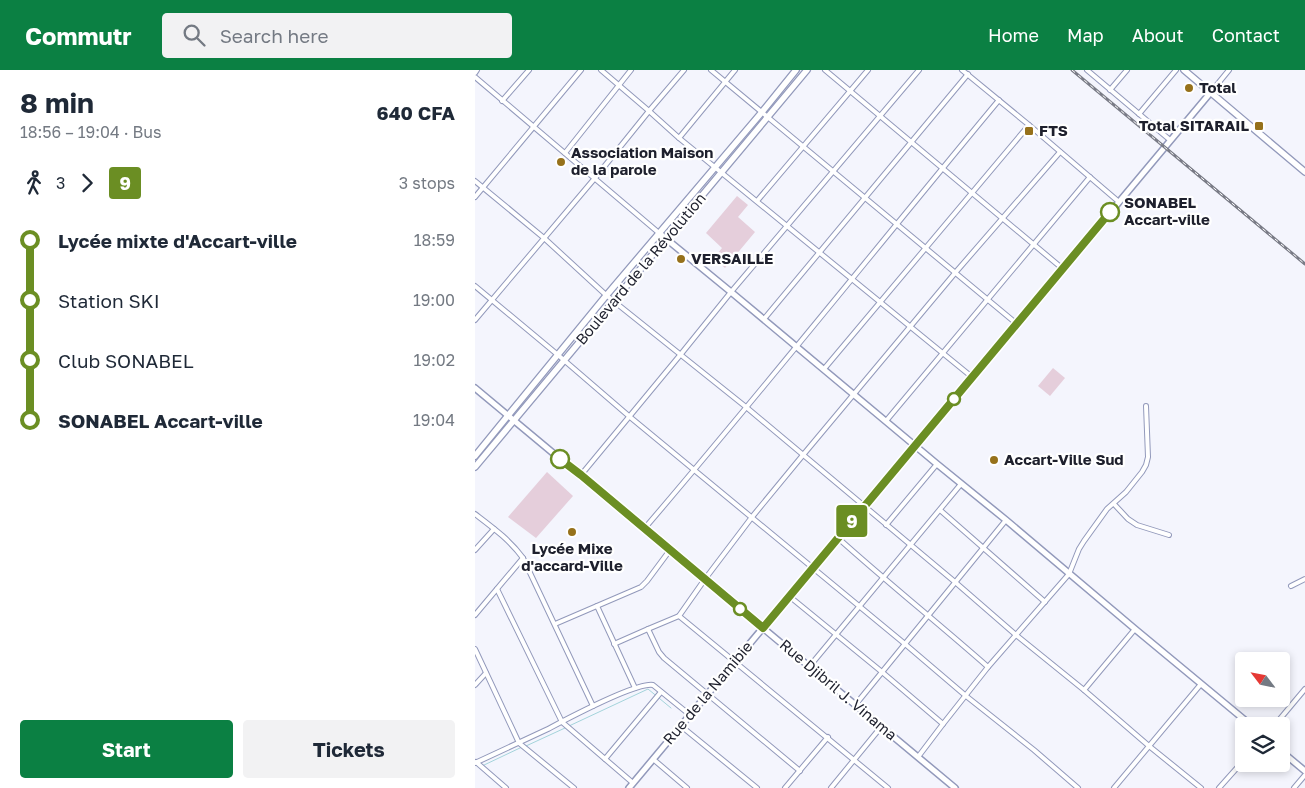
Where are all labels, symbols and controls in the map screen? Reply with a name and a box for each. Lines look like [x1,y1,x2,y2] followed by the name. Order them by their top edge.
[162,13,512,58] search box
[25,21,132,50] text: Commutr
[180,21,208,49] icon: search
[220,24,329,47] text: Search here
[988,24,1039,46] text: Home
[1067,24,1104,46] text: Map
[1132,24,1184,46] text: About
[1212,24,1280,46] text: Contact
[1199,78,1236,96] place label: Total
[1183,82,1195,94] marker: Total
[20,86,94,119] text: 8 min
[377,101,455,124] text: 640 CFA
[1139,116,1249,134] place label: Total SITARAIL
[1253,120,1265,132] marker: Total SITARAIL
[1039,121,1068,139] place label: FTS
[20,122,161,142] text: 18:56 – 19:04 · Bus
[1023,125,1035,137] marker: FTS
[571,143,713,178] place label: Association Maison de la parole
[555,156,567,168] marker: Association Maison de la parole
[20,169,48,197] icon: walk
[73,169,101,197] icon: forward
[119,172,131,194] text: 9
[56,173,65,193] text: 3
[399,173,455,193] text: 3 stops
[571,189,709,348] street label: Boulevard de la Révolution
[1124,193,1210,228] place label: SONABEL Accart-ville
[1100,202,1120,222] marker: SONABEL Accart-ville
[58,229,297,252] text: Lycée mixte d'Accart-ville
[414,230,455,250] text: 18:59
[691,249,773,267] place label: VERSAILLE
[675,253,687,265] marker: VERSAILLE
[58,289,160,312] text: Station SKI
[413,290,455,310] text: 19:00
[58,349,193,372] text: Club SONABEL
[414,350,455,370] text: 19:02
[947,392,961,406] unlabelled marker
[58,409,263,432] text: SONABEL Accart-ville
[413,410,455,430] text: 19:04
[550,449,570,469] unlabelled marker
[1004,450,1124,468] place label: Accart-Ville Sud
[988,454,1000,466] marker: Accart-Ville Sud
[836,505,868,537] line badge: 9
[846,510,858,532] text: 9
[566,526,578,538] marker: Lycée Mixe d'accard-Ville
[521,539,623,574] place label: Lycée Mixe d'accard-Ville
[733,602,747,616] unlabelled marker
[776,635,901,743] street label: Rue Djibril J. Vinama
[659,637,756,748] street label: Rue de la Namibie
[1235,652,1290,708] north arrow
[1235,652,1290,772] map controls
[1235,717,1290,772] button: layers
[20,720,233,778] button: Start
[243,720,455,778] button: Tickets

